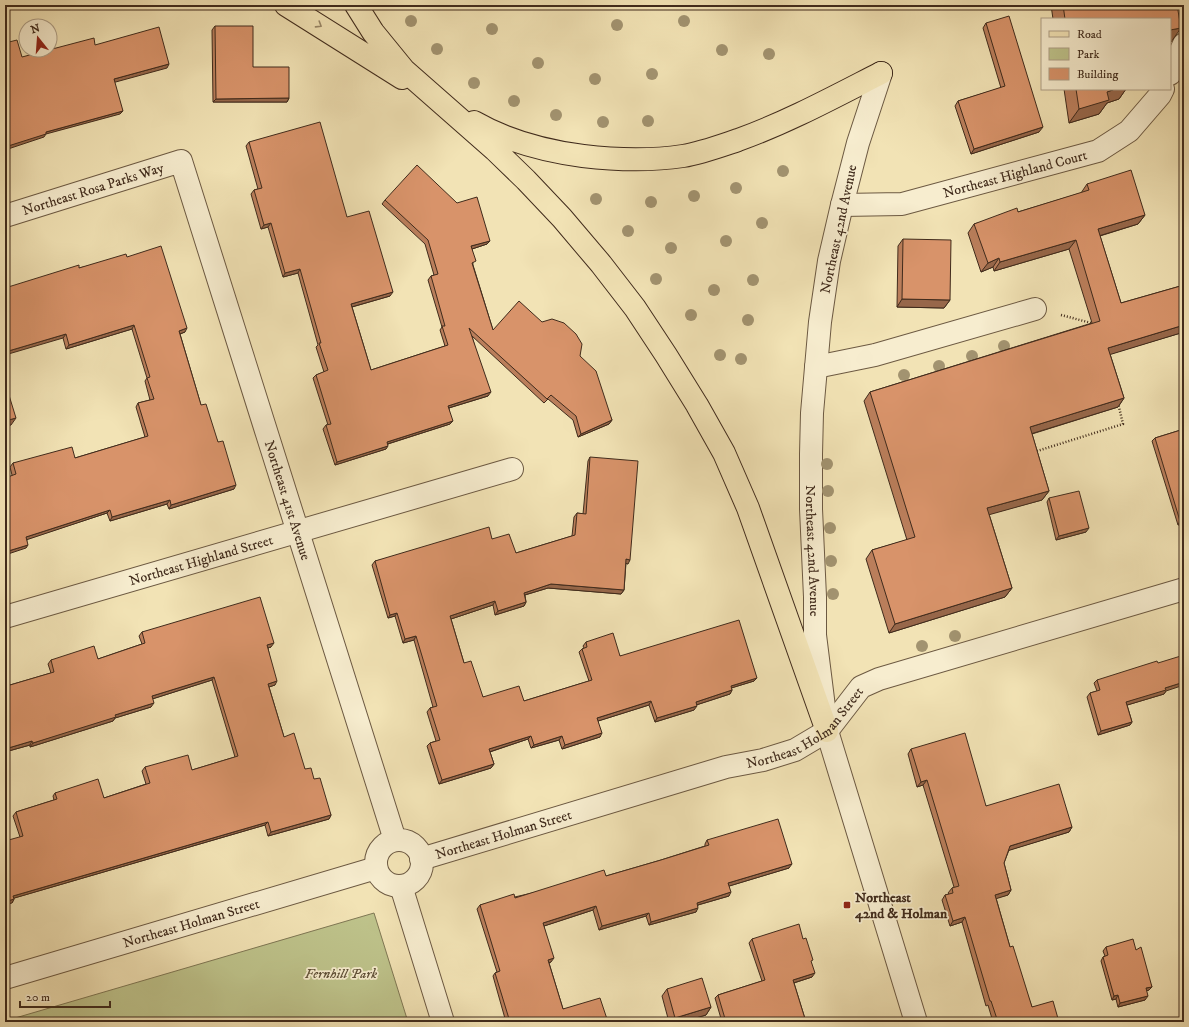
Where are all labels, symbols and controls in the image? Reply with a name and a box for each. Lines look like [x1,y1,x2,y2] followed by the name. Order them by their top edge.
[18,18,58,58] north arrow
[1041,18,1171,90] legend
[29,21,42,37] text: N
[315,21,322,28] one-way arrow
[1077,27,1102,42] text: Road
[1077,47,1099,62] text: Park
[1077,67,1118,82] text: Building
[941,146,1090,203] street label: Northeast Highland Court
[20,159,166,220] street label: Northeast Rosa Parks Way
[817,163,861,295] street label: Northeast 42nd Avenue
[260,438,314,563] street label: Northeast 41st Avenue
[801,485,823,617] street label: Northeast 42nd Avenue
[127,531,276,590] street label: Northeast Highland Street
[745,683,868,773] street label: Northeast Holman Street
[433,806,574,864] street label: Northeast Holman Street
[854,889,948,923] place label: Northeast 42nd & Holman
[121,895,262,953] street label: Northeast Holman Street
[842,900,852,910] marker: Northeast 42nd & Holman
[305,965,377,983] park label: Fernhill Park
[20,983,110,1009] scale bar
[26,990,50,1005] text: 20 m

